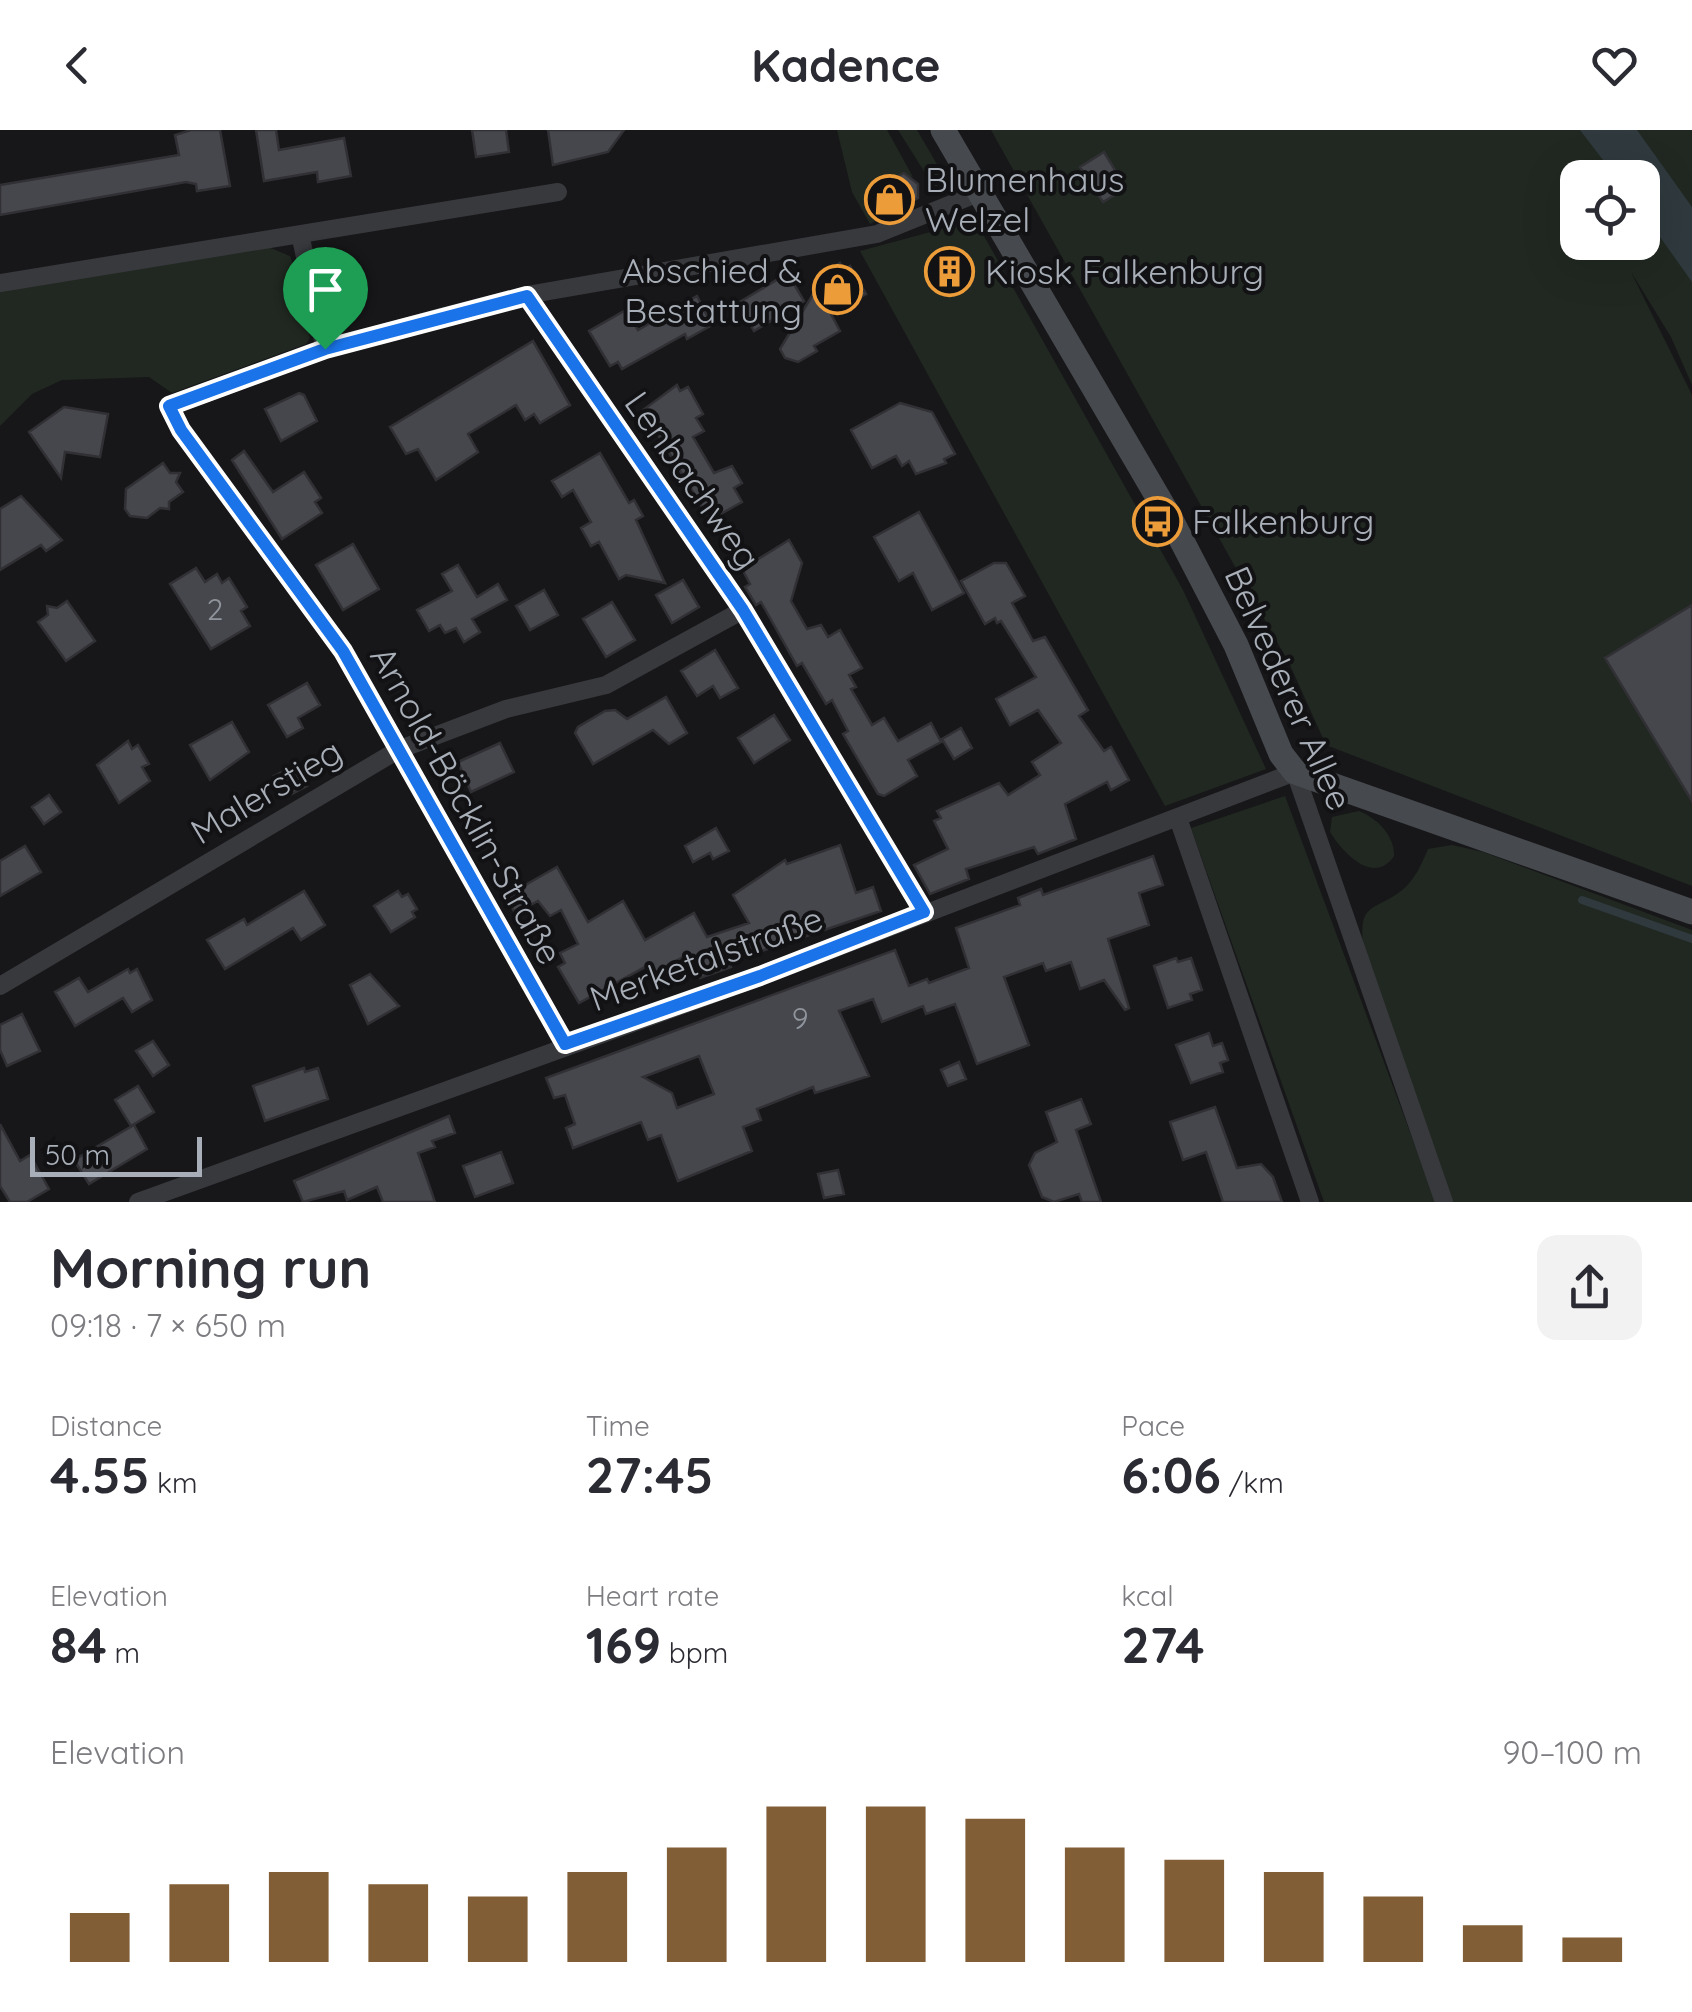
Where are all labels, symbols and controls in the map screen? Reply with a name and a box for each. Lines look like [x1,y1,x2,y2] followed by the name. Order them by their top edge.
[751,37,941,93] text: Kadence
[50,38,105,93] icon: back
[1587,38,1642,93] icon: heart
[925,157,1124,241] place label: Blumenhaus Welzel
[1560,160,1660,260] map controls
[1560,160,1660,260] button: locate
[864,173,916,225] shop icon: Blumenhaus Welzel
[924,245,976,297] building icon: Kiosk Falkenburg
[283,247,368,350] pin
[622,248,802,332] place label: Abschied & Bestattung
[985,249,1264,293] place label: Kiosk Falkenburg
[298,262,353,317] icon: arrive
[811,264,863,316] shop icon: Abschied & Bestattung
[616,383,770,577] street label: Lenbachweg
[1131,495,1183,547] bus stop icon: Falkenburg
[1192,499,1374,543] place label: Falkenburg
[1216,559,1362,817] street label: Belvederer Allee
[207,590,223,628] house number: 2
[361,638,573,972] street label: Arnold-Böcklin-Straße
[183,729,349,853] street label: Malerstieg
[584,895,828,1021] street label: Merketalstraße
[792,999,808,1037] house number: 9
[30,1132,202,1176] scale bar
[45,1137,110,1172] text: 50 m
[50,1233,371,1302] text: Morning run
[1537,1235,1642,1340] button: share
[50,1305,286,1345] text: 09:18 · 7 × 650 m
[50,1408,162,1443] text: Distance
[586,1408,650,1443] text: Time
[1121,1408,1185,1443] text: Pace
[50,1443,149,1506] text: 4.55
[586,1443,713,1506] text: 27:45
[1121,1443,1221,1506] text: 6:06
[149,1465,198,1500] text: km
[1221,1465,1284,1500] text: /km
[50,1578,168,1613] text: Elevation
[586,1578,719,1613] text: Heart rate
[1121,1578,1174,1613] text: kcal
[50,1613,107,1676] text: 84
[586,1613,661,1676] text: 169
[1121,1613,1205,1676] text: 274
[107,1635,140,1670] text: m
[661,1635,728,1670] text: bpm
[50,1732,185,1772] text: Elevation
[1502,1732,1642,1772] text: 90–100 m

